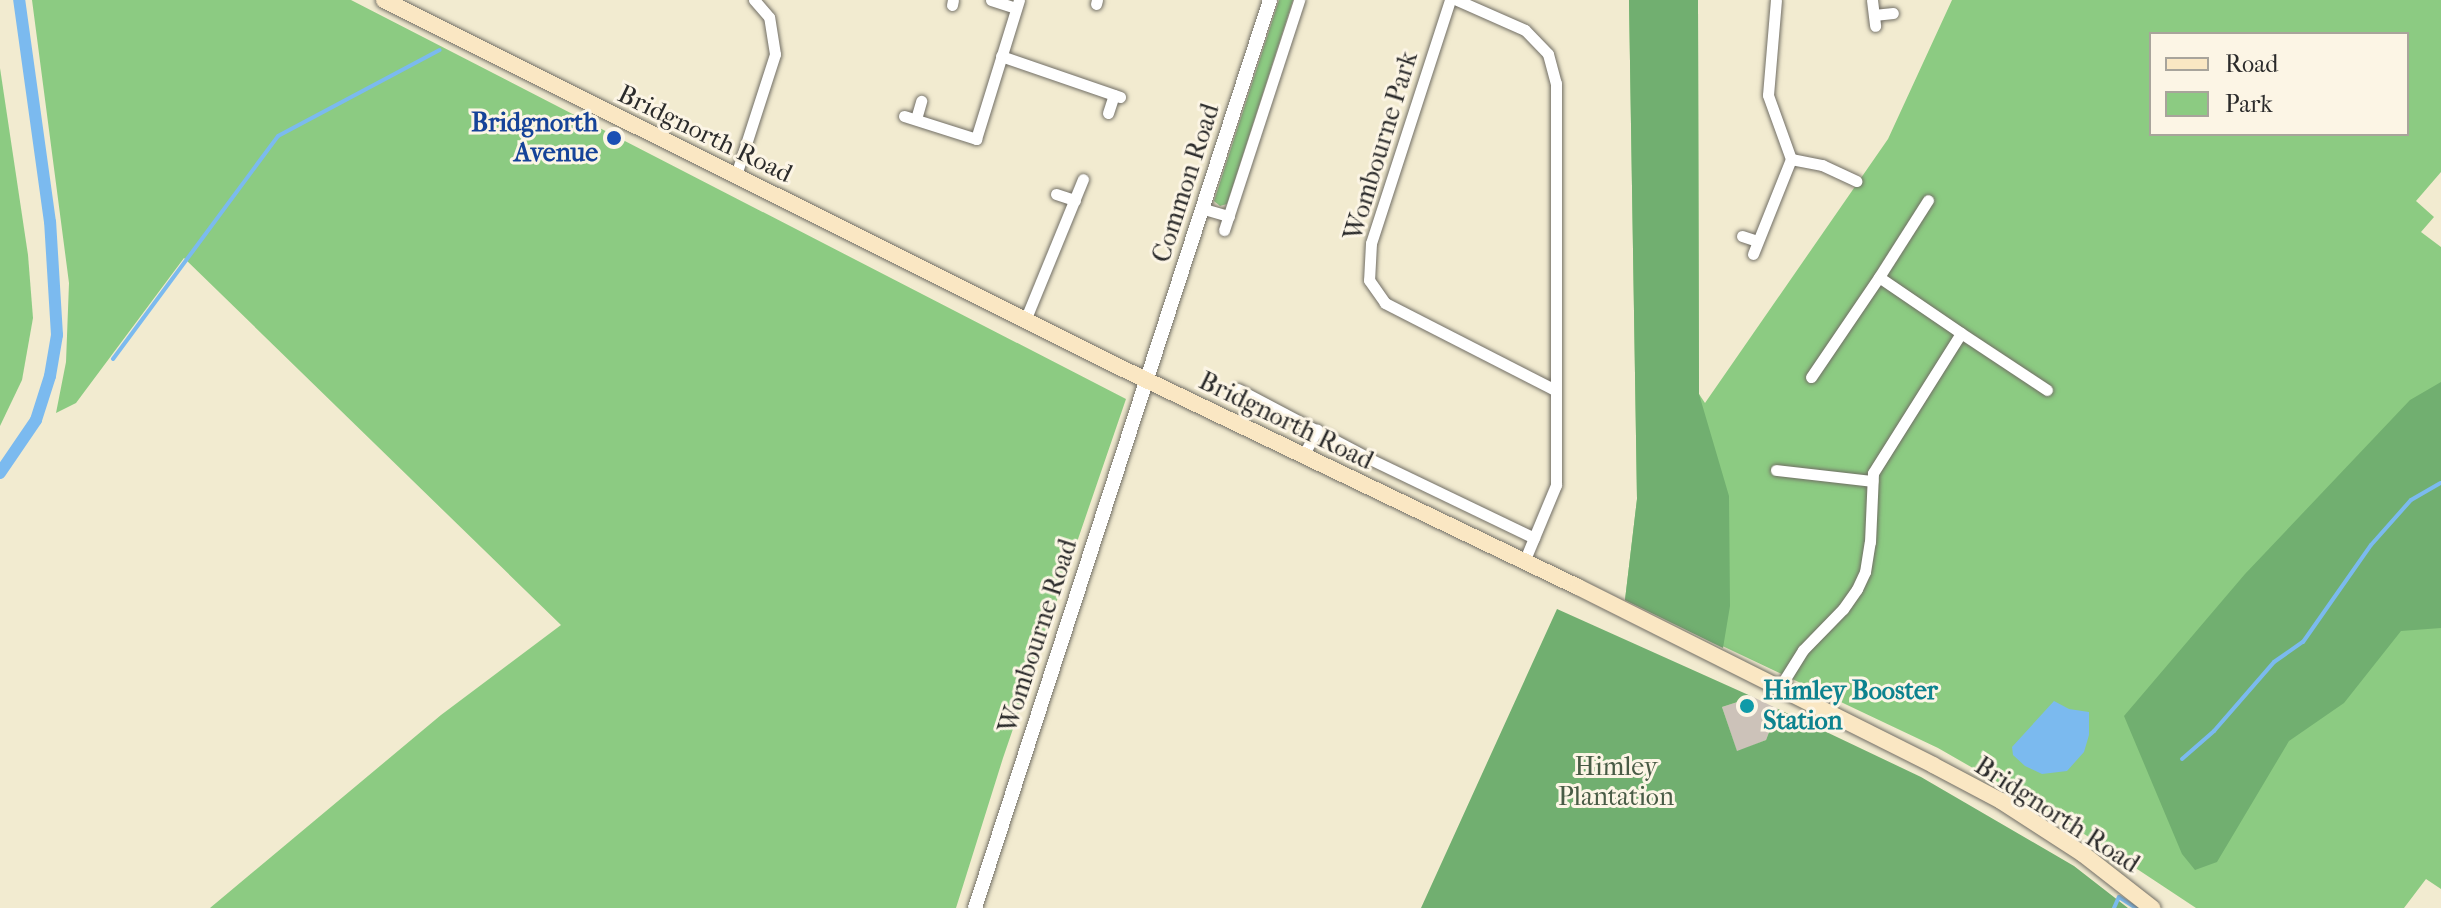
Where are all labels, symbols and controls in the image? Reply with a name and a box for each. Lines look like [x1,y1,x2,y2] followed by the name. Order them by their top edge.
[2149,32,2409,136] legend
[1337,48,1425,244] street label: Wombourne Park
[2225,50,2278,78] text: Road
[613,78,797,190] street label: Bridgnorth Road
[2225,90,2273,118] text: Park
[1146,100,1226,266] street label: Common Road
[471,107,598,168] place label: Bridgnorth Avenue
[605,129,623,147] marker: Bridgnorth Avenue
[1194,365,1378,477] street label: Bridgnorth Road
[992,535,1084,737] street label: Wombourne Road
[1763,675,1938,736] place label: Himley Booster Station
[1738,697,1756,715] marker: Himley Booster Station
[1969,750,2145,880] street label: Bridgnorth Road
[1558,751,1674,812] park label: Himley Plantation

